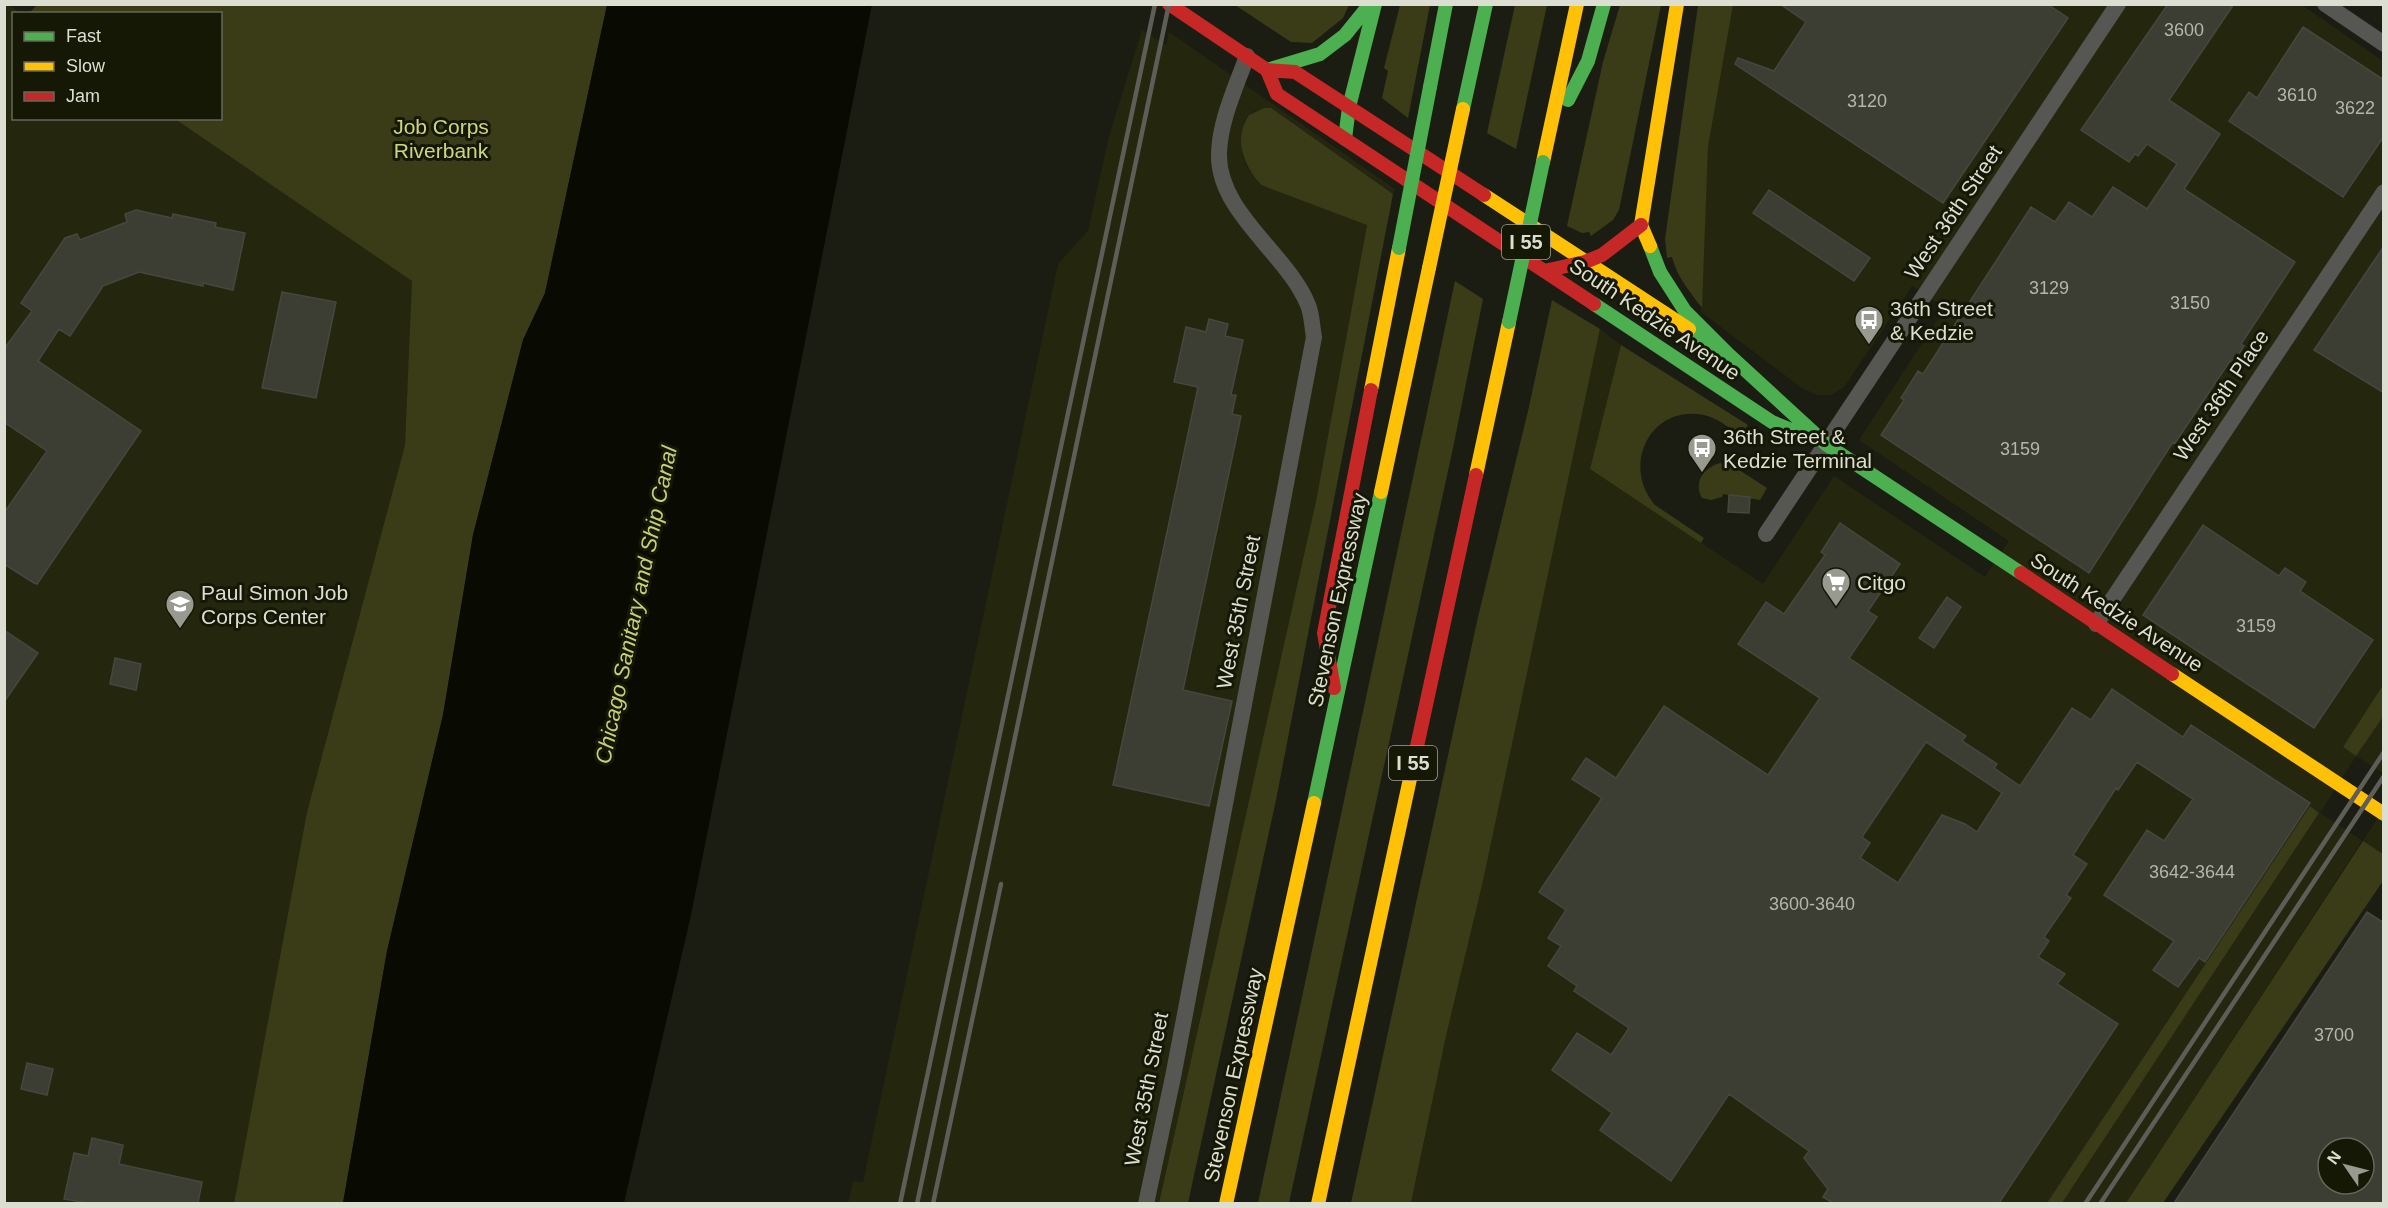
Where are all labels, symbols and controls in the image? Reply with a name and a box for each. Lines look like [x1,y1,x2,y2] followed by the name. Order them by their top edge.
[12,12,222,120] legend
[2164,20,2204,40] house number: 3600
[66,26,101,46] text: Fast
[66,56,106,76] text: Slow
[2277,85,2317,105] house number: 3610
[66,86,100,106] text: Jam
[1847,91,1887,111] house number: 3120
[2335,98,2375,118] house number: 3622
[393,115,489,162] park label: Job Corps Riverbank
[1900,141,2006,283] street label: West 36th Street
[1502,225,1550,259] road number: I 55
[1565,253,1745,385] street label: South Kedzie Avenue
[2029,278,2069,298] house number: 3129
[2170,293,2210,313] house number: 3150
[1890,297,1993,344] place label: 36th Street & Kedzie
[1853,304,1885,346] bus stop icon: 36th Street & Kedzie
[2169,325,2273,465] street label: West 36th Place
[1723,425,1872,472] place label: 36th Street & Kedzie Terminal
[1686,432,1718,474] bus stop icon: 36th Street & Kedzie Terminal
[2000,439,2040,459] house number: 3159
[590,443,682,766] water label: Chicago Sanitary and Ship Canal
[1303,490,1371,709] street label: Stevenson Expressway
[1212,533,1264,691] street label: West 35th Street
[2027,548,2207,676] street label: South Kedzie Avenue
[1820,566,1852,608] supermarket icon: Citgo
[1857,571,1906,594] place label: Citgo
[201,581,348,628] place label: Paul Simon Job Corps Center
[164,588,196,630] school or university icon: Paul Simon Job Corps Center
[2236,616,2276,636] house number: 3159
[1389,746,1437,780] road number: I 55
[2149,862,2235,882] house number: 3642-3644
[1769,894,1855,914] house number: 3600-3640
[1199,965,1267,1184] street label: Stevenson Expressway
[1120,1010,1172,1168] street label: West 35th Street
[2314,1025,2354,1045] house number: 3700
[2316,1136,2376,1196] north arrow
[2324,1148,2344,1167] text: N

